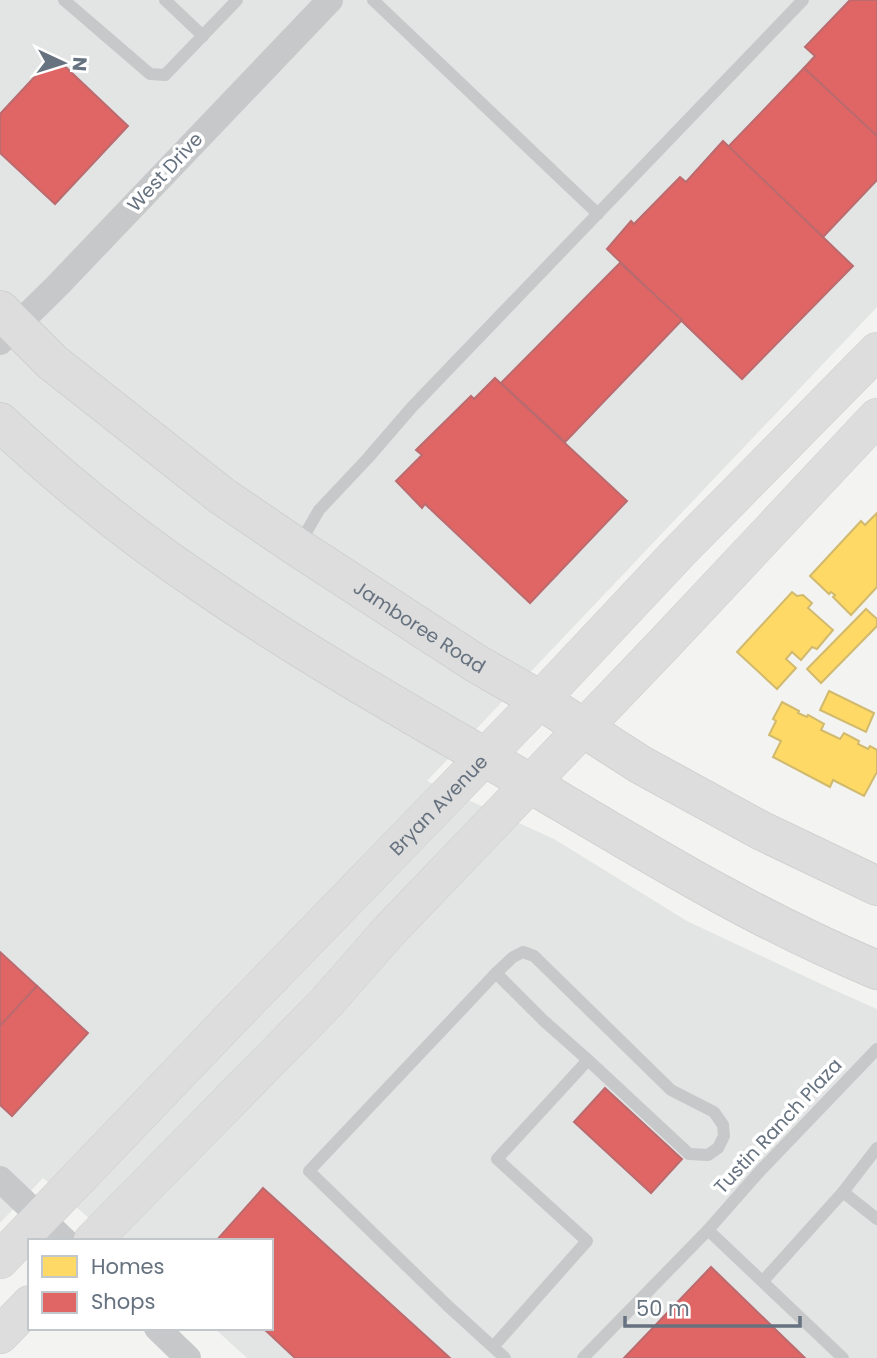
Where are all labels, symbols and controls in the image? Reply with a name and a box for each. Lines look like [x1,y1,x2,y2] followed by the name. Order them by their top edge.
[28,28,98,98] north arrow
[65,56,93,72] text: N
[121,126,209,218] street label: West Drive
[348,574,491,680] street label: Jamboree Road
[383,748,494,861] street label: Bryan Avenue
[708,1052,848,1200] street label: Tustin Ranch Plaza
[28,1239,273,1330] legend
[91,1252,165,1281] text: Homes
[625,1284,800,1328] scale bar
[91,1287,155,1316] text: Shops
[636,1294,690,1323] text: 50 m

